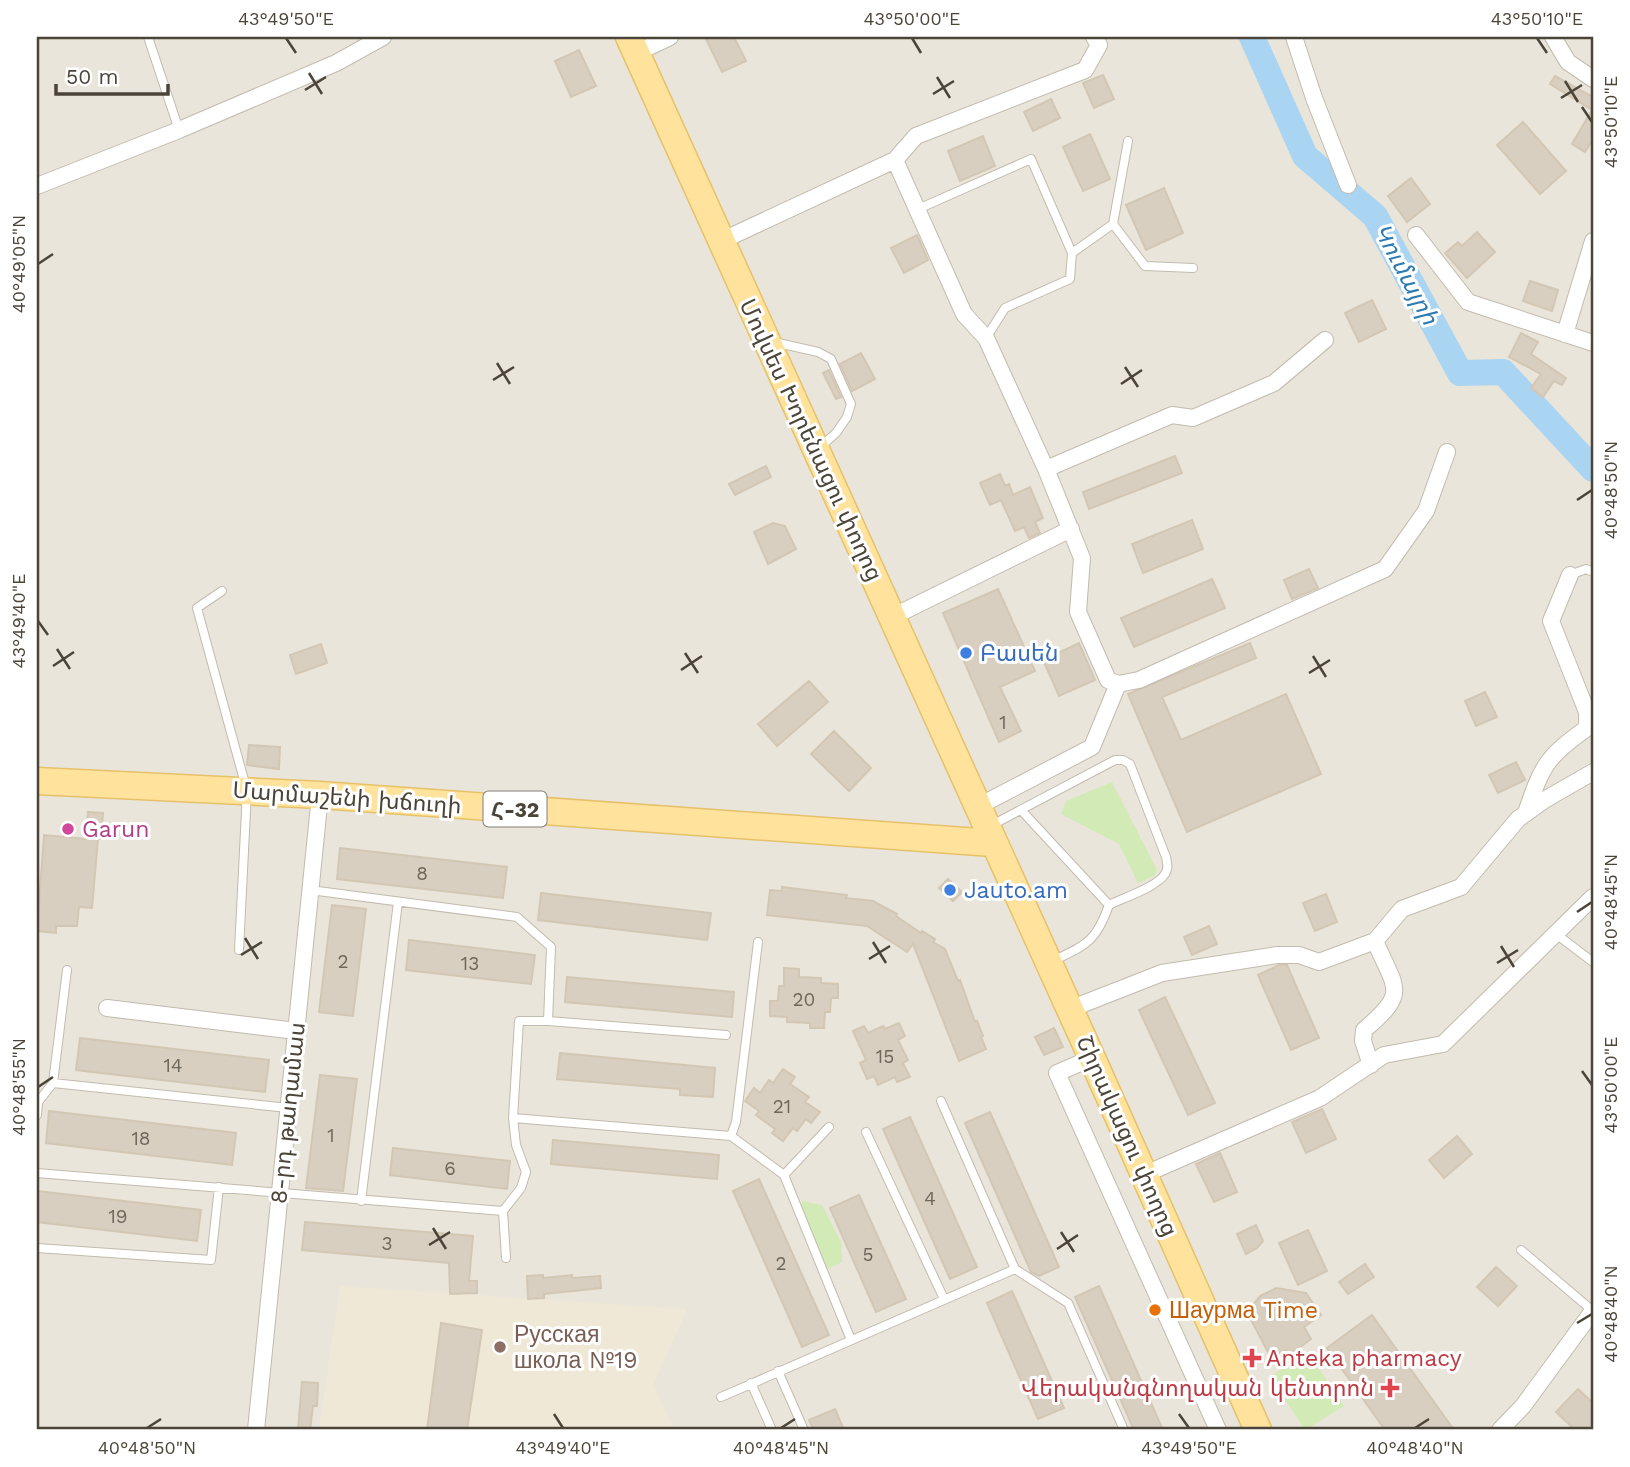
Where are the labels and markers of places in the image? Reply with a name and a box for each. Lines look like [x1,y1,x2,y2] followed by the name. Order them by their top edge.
[980,640,1058,667] place label: Բասեն
[958,645,974,661] marker: Բասեն
[82,816,149,843] place label: Garun
[60,821,76,837] marker: Garun
[964,877,1068,904] place label: Jauto.am
[942,882,958,898] marker: Jauto.am
[1169,1297,1318,1324] place label: Шаурма Time
[1147,1302,1163,1318] marker: Шаурма Time
[514,1321,637,1374] place label: Русская школа №19
[492,1339,508,1355] marker: Русская школа №19
[1266,1345,1462,1372] place label: Anteka pharmacy
[1244,1350,1260,1366] marker: Anteka pharmacy
[1021,1375,1374,1402] place label: Վերականգնողական կենտրոն
[1380,1378,1400,1398] marker: Վերականգնողական կենտրոն

